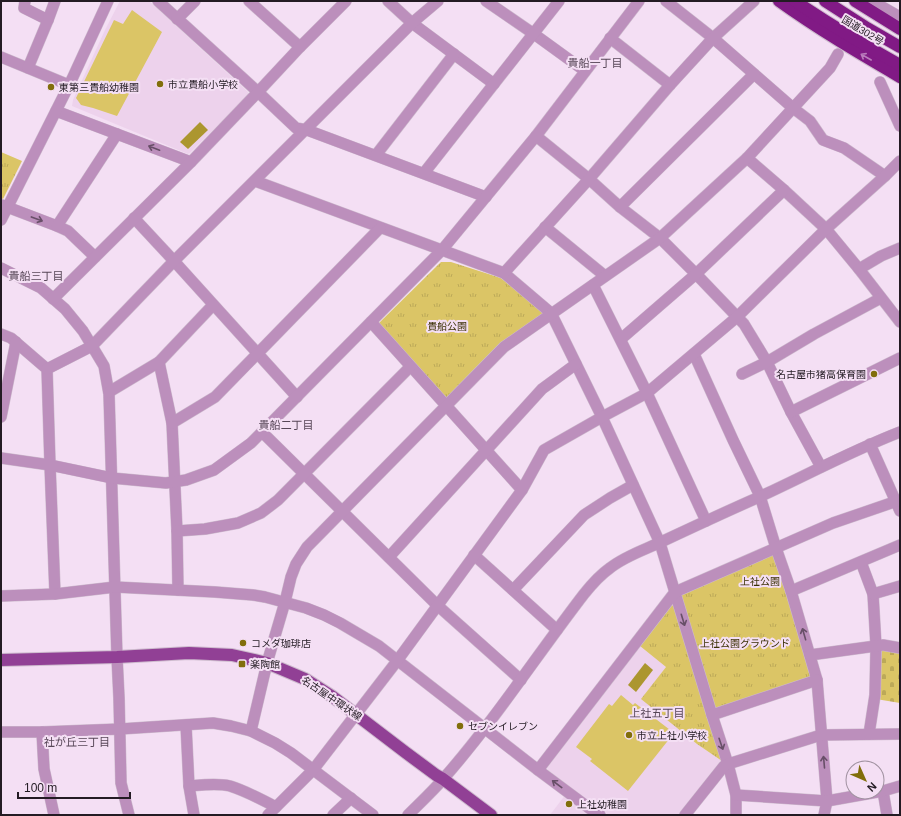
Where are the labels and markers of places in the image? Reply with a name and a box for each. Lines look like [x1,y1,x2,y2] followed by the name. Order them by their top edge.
[155,79,165,89] marker: 市立貴船小学校
[168,79,238,90] place label: 市立貴船小学校
[46,82,56,92] marker: 東第三貴船幼稚園
[59,82,139,93] place label: 東第三貴船幼稚園
[776,369,866,380] place label: 名古屋市猪高保育園
[869,369,879,379] marker: 名古屋市猪高保育園
[238,638,248,648] marker: コメダ珈琲店
[251,638,311,649] place label: コメダ珈琲店
[237,659,247,669] marker: 楽陶館
[250,659,280,670] place label: 楽陶館
[455,721,465,731] marker: セブンイレブン
[468,721,538,732] place label: セブンイレブン
[624,730,634,740] marker: 市立上社小学校
[637,730,707,741] place label: 市立上社小学校
[564,799,574,809] marker: 上社幼稚園
[577,799,627,810] place label: 上社幼稚園

